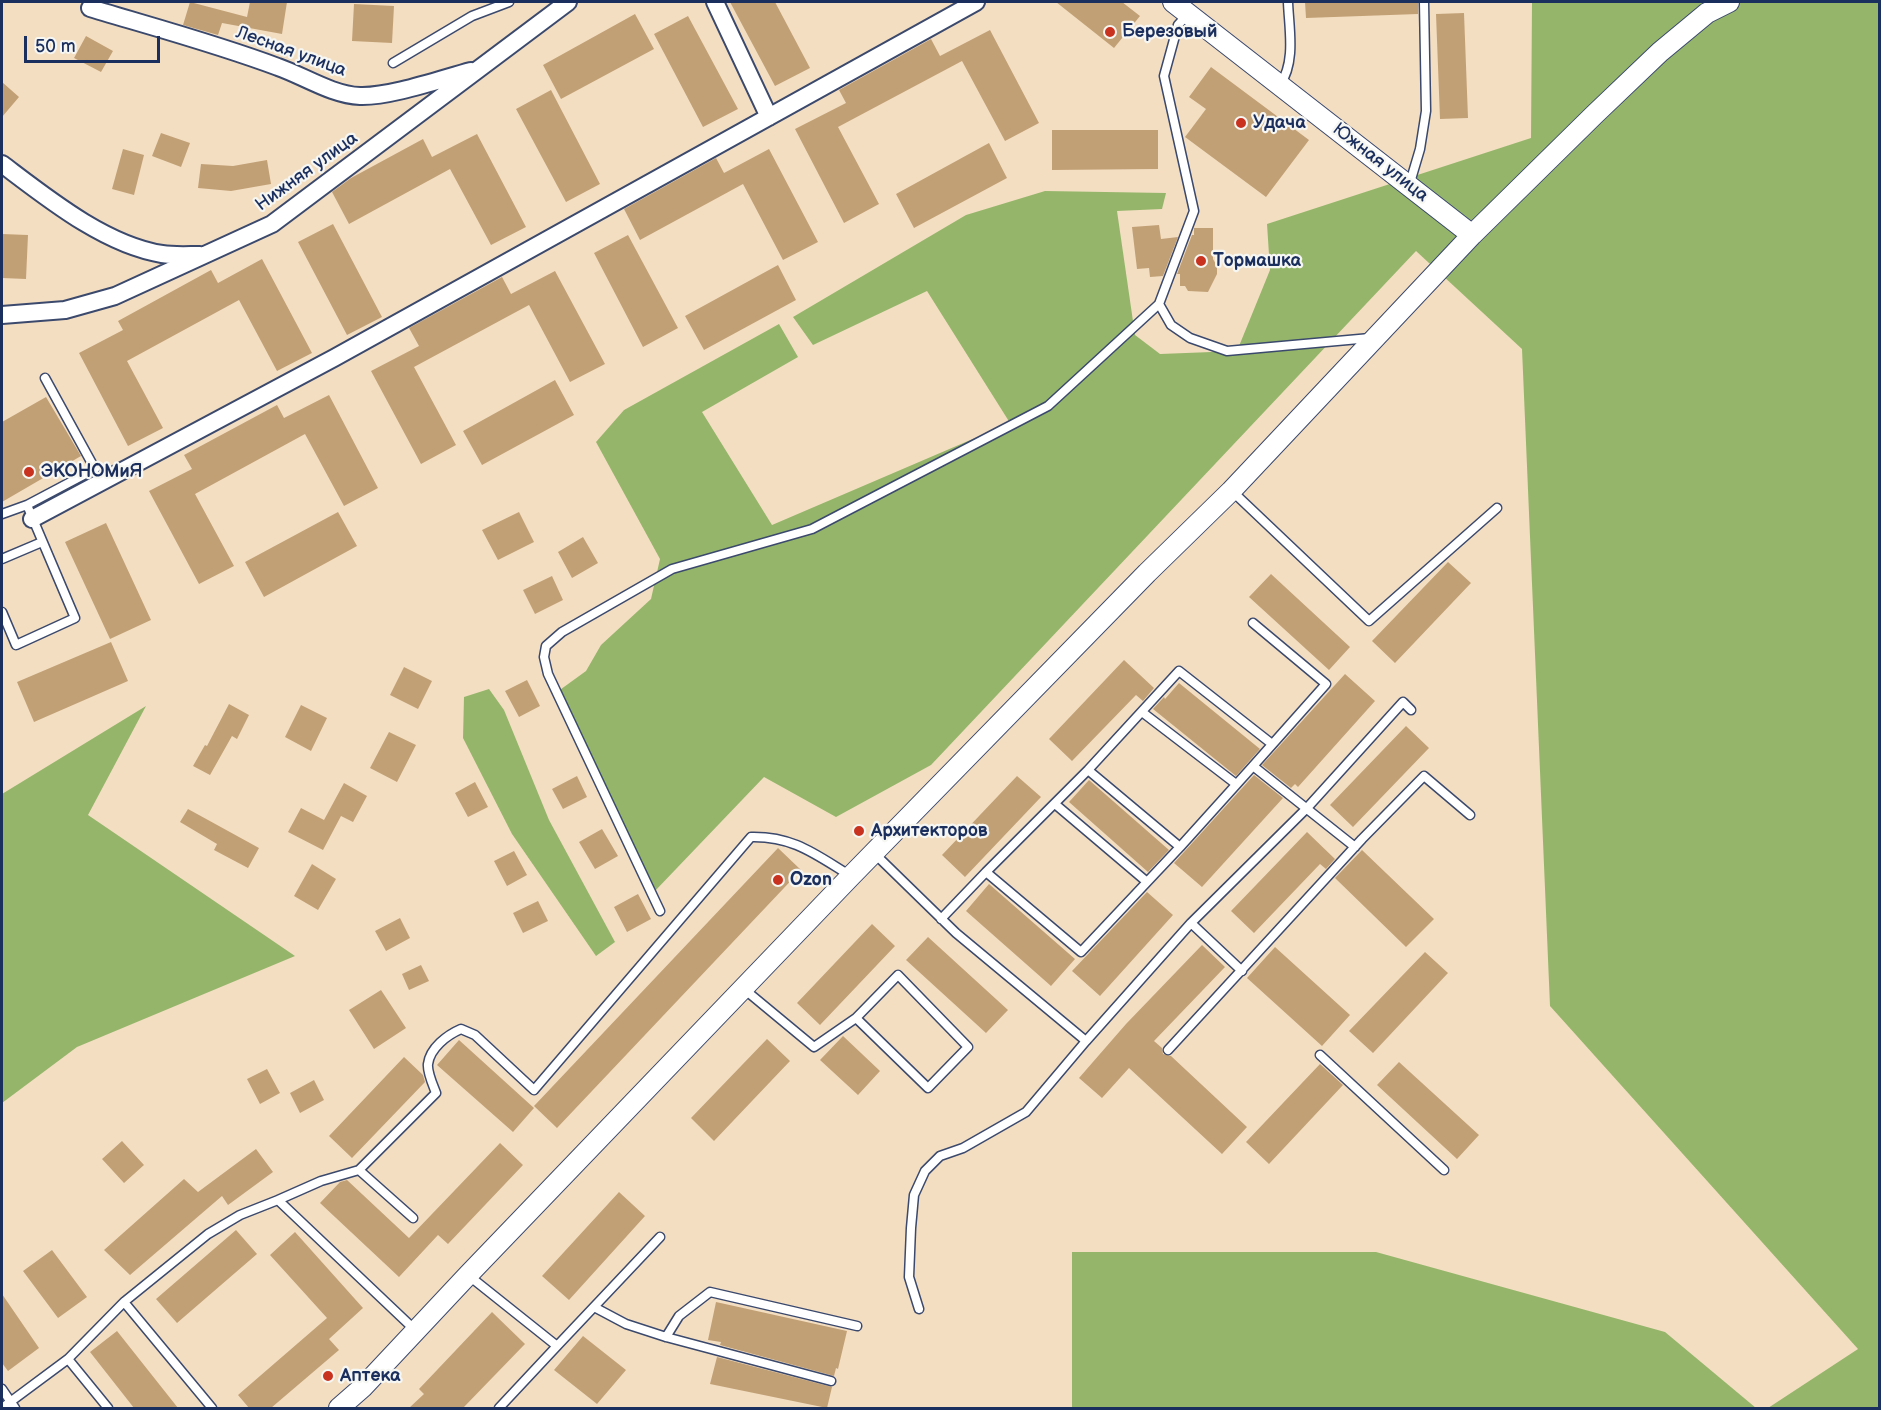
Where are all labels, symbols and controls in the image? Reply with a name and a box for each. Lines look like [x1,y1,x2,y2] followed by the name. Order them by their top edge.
[1122,21,1217,43] place label: Березовый
[233,22,349,82] street label: Лесная улица
[27,24,164,62] scale bar
[1103,25,1117,39] marker: Березовый
[35,36,76,57] text: 50 m
[1253,112,1306,134] place label: Удача
[1234,116,1248,130] marker: Удача
[1328,119,1432,207] street label: Южная улица
[252,128,362,216] street label: Нижняя улица
[1213,250,1301,272] place label: Тормашка
[1194,254,1208,268] marker: Тормашка
[41,461,143,483] place label: ЭКОНОМиЯ
[22,465,36,479] marker: ЭКОНОМиЯ
[871,820,988,842] place label: Архитекторов
[852,824,866,838] marker: Архитекторов
[790,869,832,891] place label: Ozon
[771,873,785,887] marker: Ozon
[340,1365,400,1387] place label: Аптека
[321,1369,335,1383] marker: Аптека

